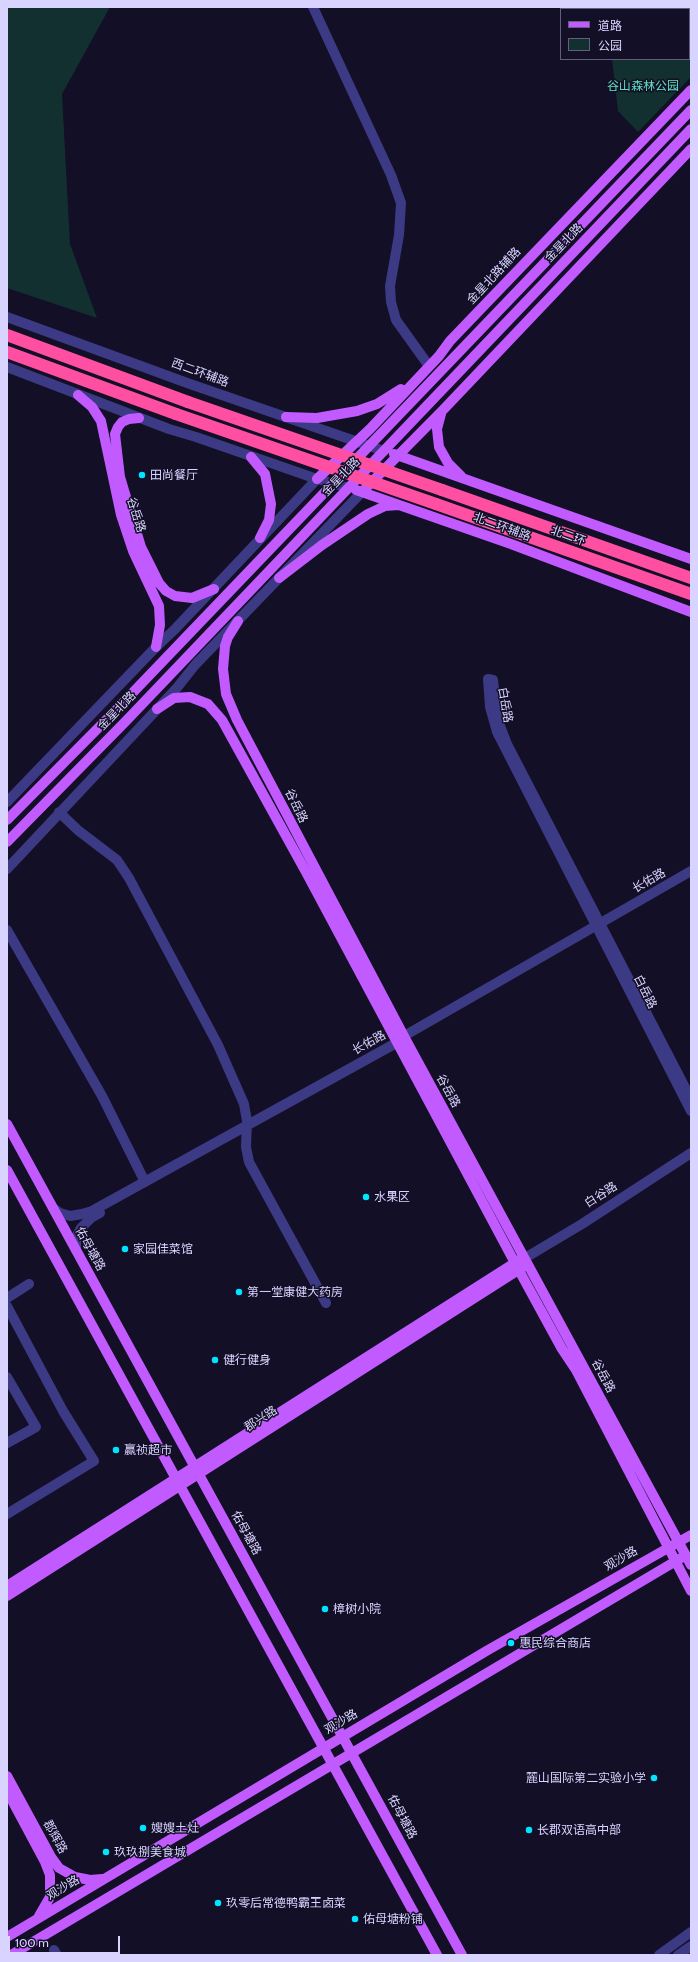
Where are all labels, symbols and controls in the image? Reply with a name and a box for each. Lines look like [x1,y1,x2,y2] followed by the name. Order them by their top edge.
[560,8,690,60] legend
[598,18,622,33] text: 道路
[598,38,622,53] text: 公园
[607,79,679,93] park label: 谷山森林公园
[542,221,586,265] street label: 金星北路
[464,245,524,307] street label: 金星北路辅路
[169,356,231,390] street label: 西二环辅路
[319,455,363,499] street label: 金星北路
[150,468,198,482] place label: 田尚餐厅
[137,470,147,480] marker: 田尚餐厅
[124,496,148,534] street label: 谷岳路
[471,510,533,544] street label: 北二环辅路
[549,523,587,549] street label: 北二环
[495,686,515,724] street label: 白岳路
[95,689,139,733] street label: 金星北路
[282,787,310,825] street label: 谷岳路
[630,866,668,896] street label: 长佑路
[630,973,660,1011] street label: 白岳路
[350,1028,388,1058] street label: 长佑路
[433,1072,463,1110] street label: 谷岳路
[582,1179,620,1211] street label: 白谷路
[374,1190,410,1204] place label: 水果区
[361,1192,371,1202] marker: 水果区
[72,1225,108,1273] street label: 佑母塘路
[133,1242,193,1256] place label: 家园佳菜馆
[120,1244,130,1254] marker: 家园佳菜馆
[247,1285,343,1299] place label: 第一堂康健大药房
[234,1287,244,1297] marker: 第一堂康健大药房
[223,1353,271,1367] place label: 健行健身
[210,1355,220,1365] marker: 健行健身
[588,1357,618,1395] street label: 谷岳路
[242,1403,280,1435] street label: 郡兴路
[124,1443,172,1457] place label: 赢祯超市
[111,1445,121,1455] marker: 赢祯超市
[228,1509,264,1557] street label: 佑母塘路
[602,1544,640,1574] street label: 观沙路
[333,1602,381,1616] place label: 樟树小院
[320,1604,330,1614] marker: 樟树小院
[519,1636,591,1650] place label: 惠民综合商店
[506,1638,516,1648] marker: 惠民综合商店
[322,1707,360,1737] street label: 观沙路
[526,1771,646,1785] place label: 麓山国际第二实验小学
[649,1773,659,1783] marker: 麓山国际第二实验小学
[384,1792,420,1842] street label: 佑母塘路
[40,1818,70,1856] street label: 郡辉路
[151,1821,199,1835] place label: 嫂嫂土灶
[138,1823,148,1833] marker: 嫂嫂土灶
[537,1823,621,1837] place label: 长郡双语高中部
[524,1825,534,1835] marker: 长郡双语高中部
[114,1845,186,1859] place label: 玖玖捌美食城
[101,1847,111,1857] marker: 玖玖捌美食城
[44,1873,82,1903] street label: 观沙路
[226,1896,346,1910] place label: 玖零后常德鸭霸王卤菜
[213,1898,223,1908] marker: 玖零后常德鸭霸王卤菜
[363,1912,423,1926] place label: 佑母塘粉铺
[350,1914,360,1924] marker: 佑母塘粉铺
[10,1928,122,1954] scale bar
[15,1935,49,1950] text: 100 m

